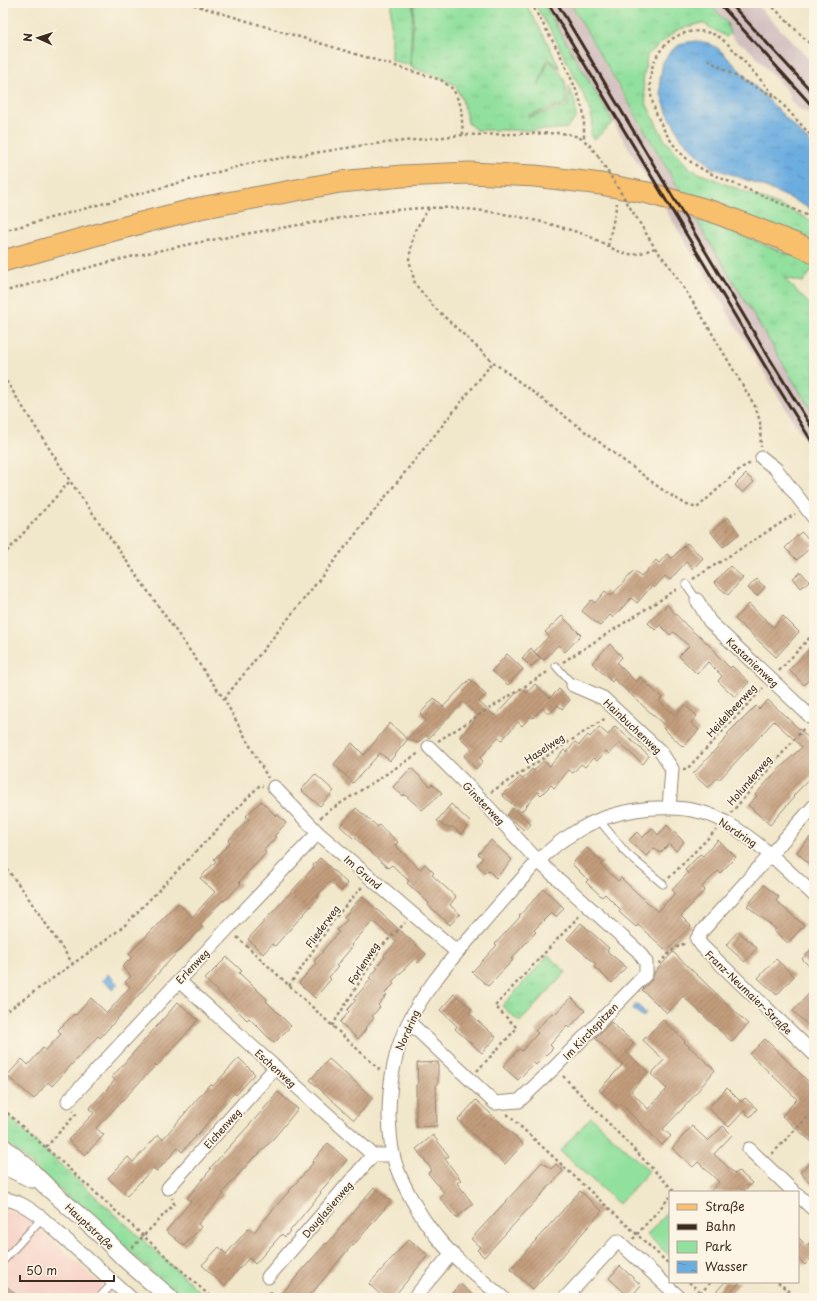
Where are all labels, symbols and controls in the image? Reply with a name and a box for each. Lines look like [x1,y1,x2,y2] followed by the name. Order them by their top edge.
[18,18,58,58] north arrow
[19,32,36,42] text: N
[724,634,782,690] street label: Kastanienweg
[702,680,760,740] street label: Heidelbeerweg
[600,695,666,757] street label: Hainbuchenweg
[521,729,567,767] street label: Haselweg
[723,752,775,808] street label: Holunderweg
[460,778,508,828] street label: Ginsterweg
[716,814,760,850] street label: Nordring
[341,851,385,893] street label: Im Grund
[301,901,343,951] street label: Fliederweg
[344,939,382,987] street label: Forlenweg
[172,945,212,987] street label: Erlenweg
[702,946,796,1038] street label: Franz-Neumaier-Straße
[559,999,621,1063] street label: Im Kirchspitzen
[391,1007,423,1053] street label: Nordring
[252,1045,300,1091] street label: Eschenweg
[200,1105,244,1151] street label: Eichenweg
[298,1177,356,1241] street label: Douglasienweg
[669,1191,799,1283] legend
[705,1197,745,1215] text: Straße
[62,1199,118,1253] street label: Hauptstraße
[705,1217,736,1235] text: Bahn
[705,1237,732,1255] text: Park
[20,1257,114,1283] scale bar
[705,1257,748,1275] text: Wasser
[26,1261,57,1279] text: 50 m

